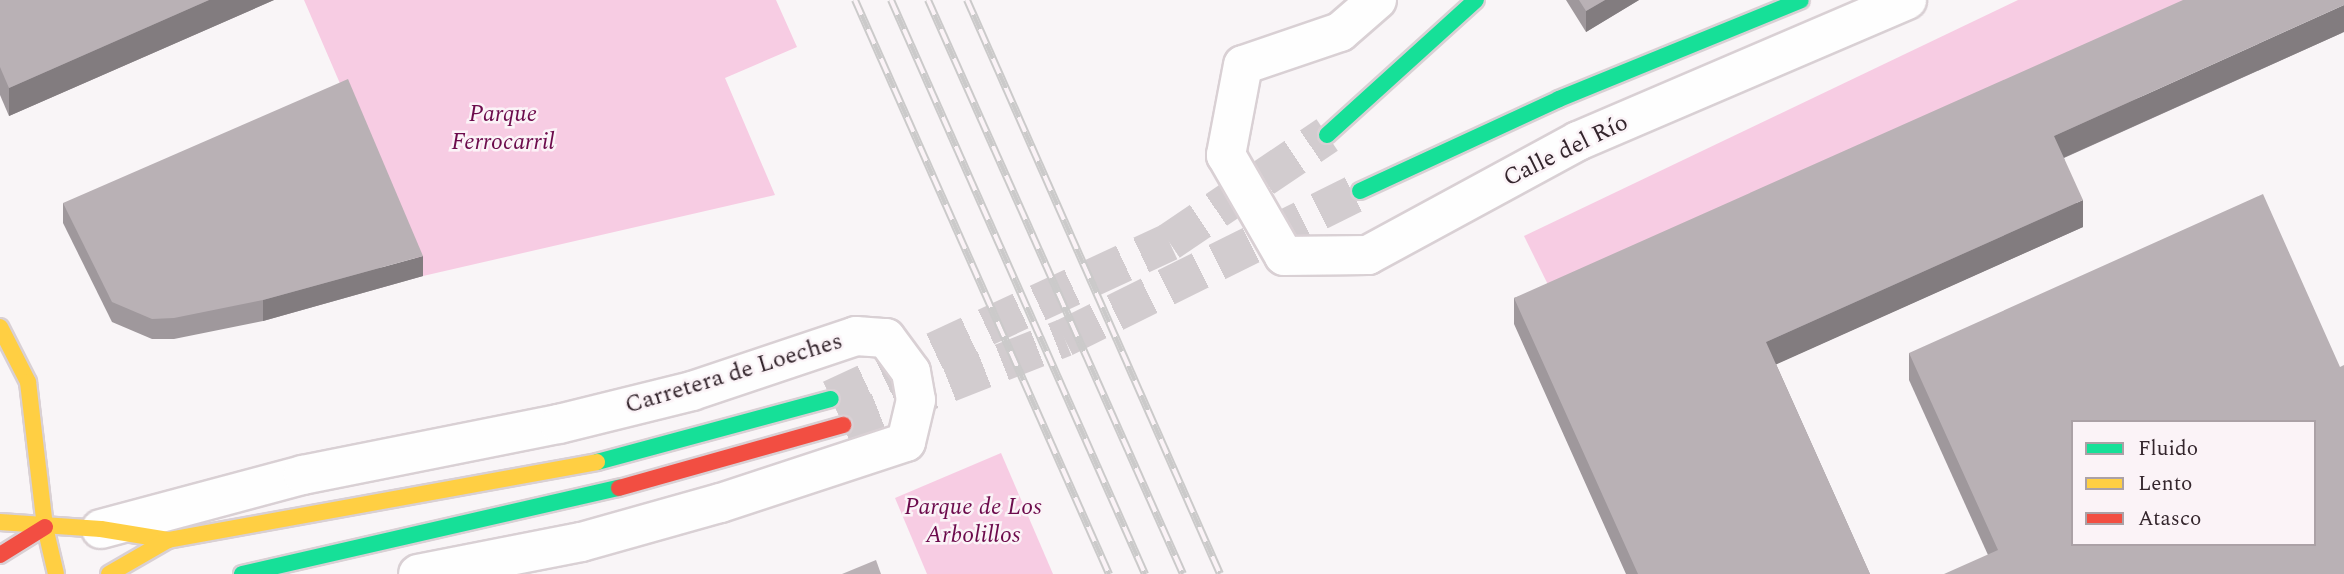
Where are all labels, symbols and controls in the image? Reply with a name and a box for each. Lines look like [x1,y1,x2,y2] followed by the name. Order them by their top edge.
[451,101,555,157] park label: Parque Ferrocarril
[1499,108,1633,194] street label: Calle del Río
[622,327,846,421] street label: Carretera de Loeches
[2071,420,2316,546] legend
[2138,433,2198,465] text: Fluido
[2138,468,2192,500] text: Lento
[904,494,1042,550] park label: Parque de Los Arbolillos
[2138,503,2201,535] text: Atasco

